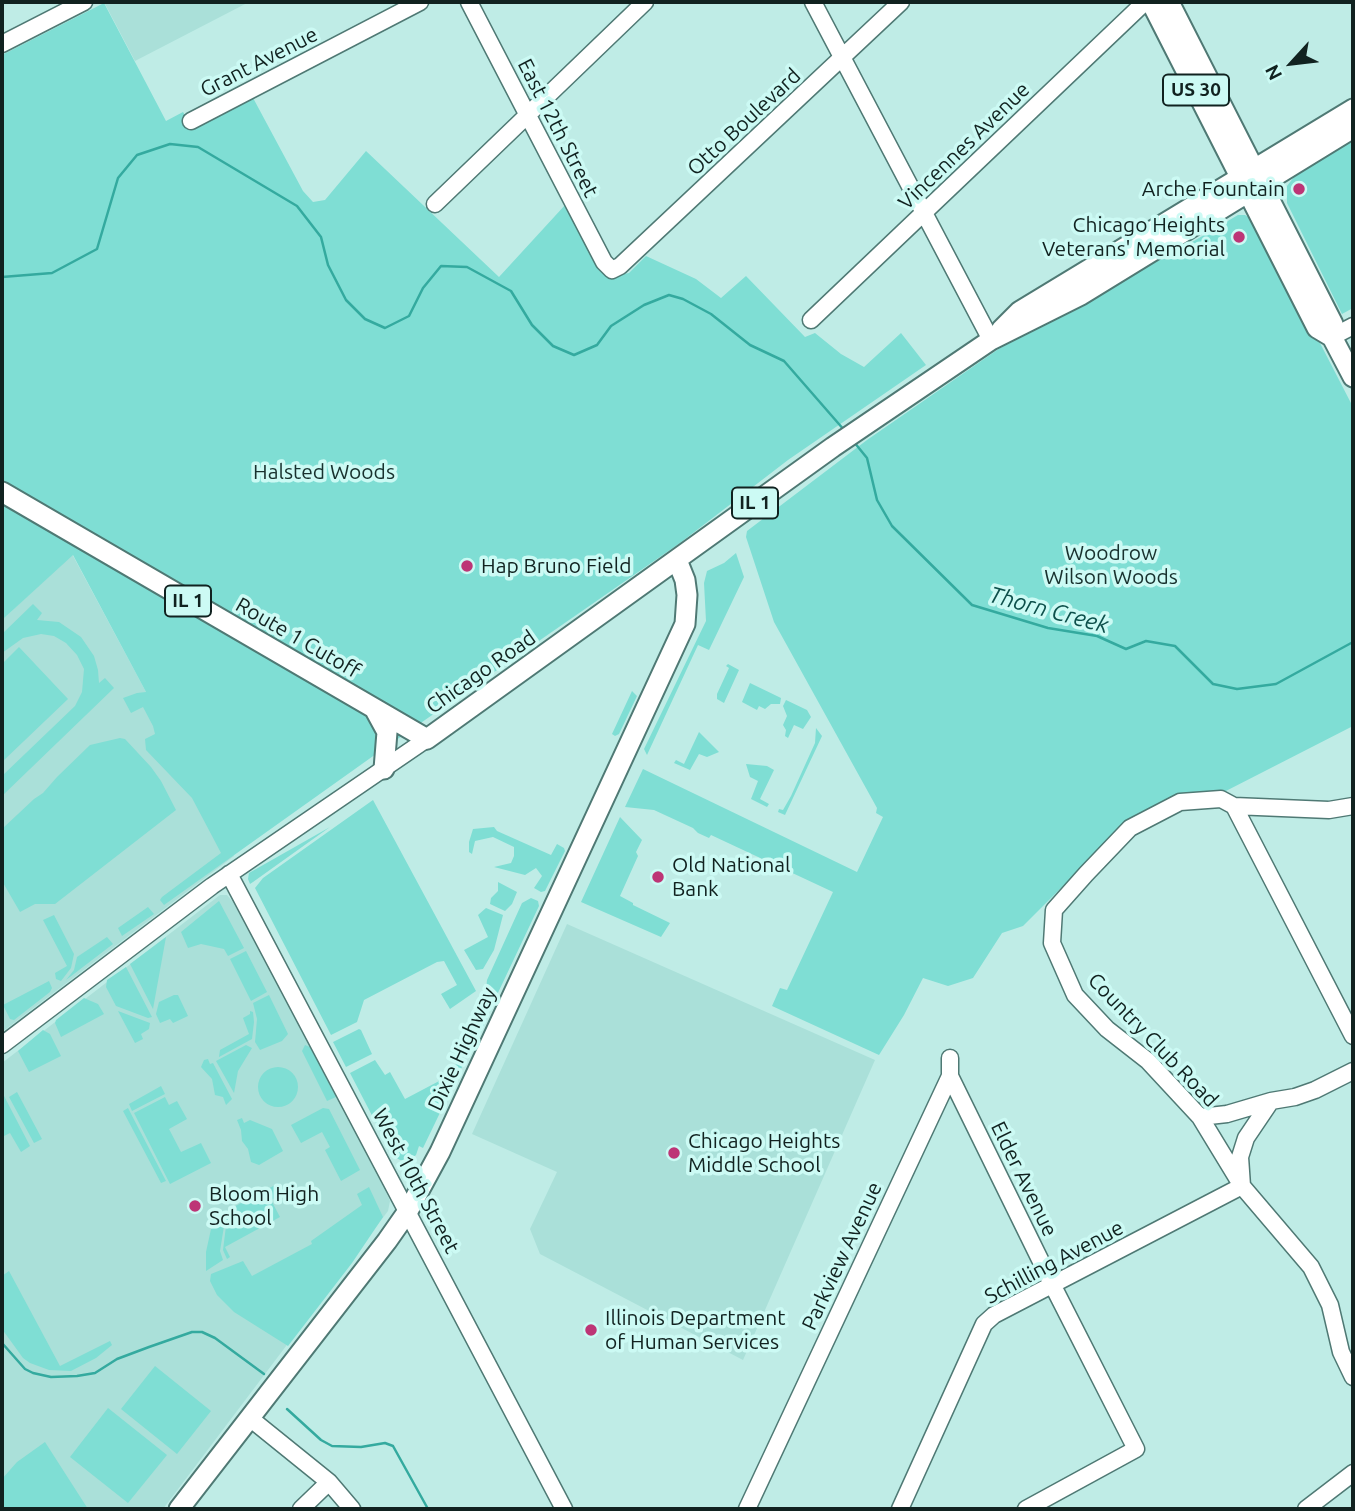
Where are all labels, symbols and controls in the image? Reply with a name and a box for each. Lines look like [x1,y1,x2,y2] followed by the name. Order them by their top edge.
[196,22,322,102] street label: Grant Avenue
[1257,28,1327,98] north arrow
[512,55,604,201] street label: East 12th Street
[1260,61,1286,84] text: N
[682,63,806,181] street label: Otto Boulevard
[1163,74,1229,106] road number: US 30
[893,77,1035,215] street label: Vincennes Avenue
[1142,176,1285,202] place label: Arche Fountain
[1291,181,1307,197] marker: Arche Fountain
[1042,212,1225,262] place label: Chicago Heights Veterans' Memorial
[1231,229,1247,245] marker: Chicago Heights Veterans' Memorial
[253,459,395,485] park label: Halsted Woods
[732,488,778,518] road number: IL 1
[1044,540,1178,590] park label: Woodrow Wilson Woods
[481,553,631,579] place label: Hap Bruno Field
[459,558,475,574] marker: Hap Bruno Field
[986,581,1112,639] water label: Thorn Creek
[165,586,211,616] road number: IL 1
[231,592,365,684] street label: Route 1 Cutoff
[421,625,541,719] street label: Chicago Road
[672,852,791,902] place label: Old National Bank
[650,869,666,885] marker: Old National Bank
[1083,968,1223,1112] street label: Country Club Road
[422,983,502,1115] street label: Dixie Highway
[367,1104,465,1258] street label: West 10th Street
[985,1117,1063,1241] street label: Elder Avenue
[688,1128,840,1178] place label: Chicago Heights Middle School
[666,1145,682,1161] marker: Chicago Heights Middle School
[797,1178,887,1334] street label: Parkview Avenue
[209,1181,319,1231] place label: Bloom High School
[187,1198,203,1214] marker: Bloom High School
[980,1215,1128,1309] street label: Schilling Avenue
[605,1305,785,1355] place label: Illinois Department of Human Services
[583,1322,599,1338] marker: Illinois Department of Human Services

